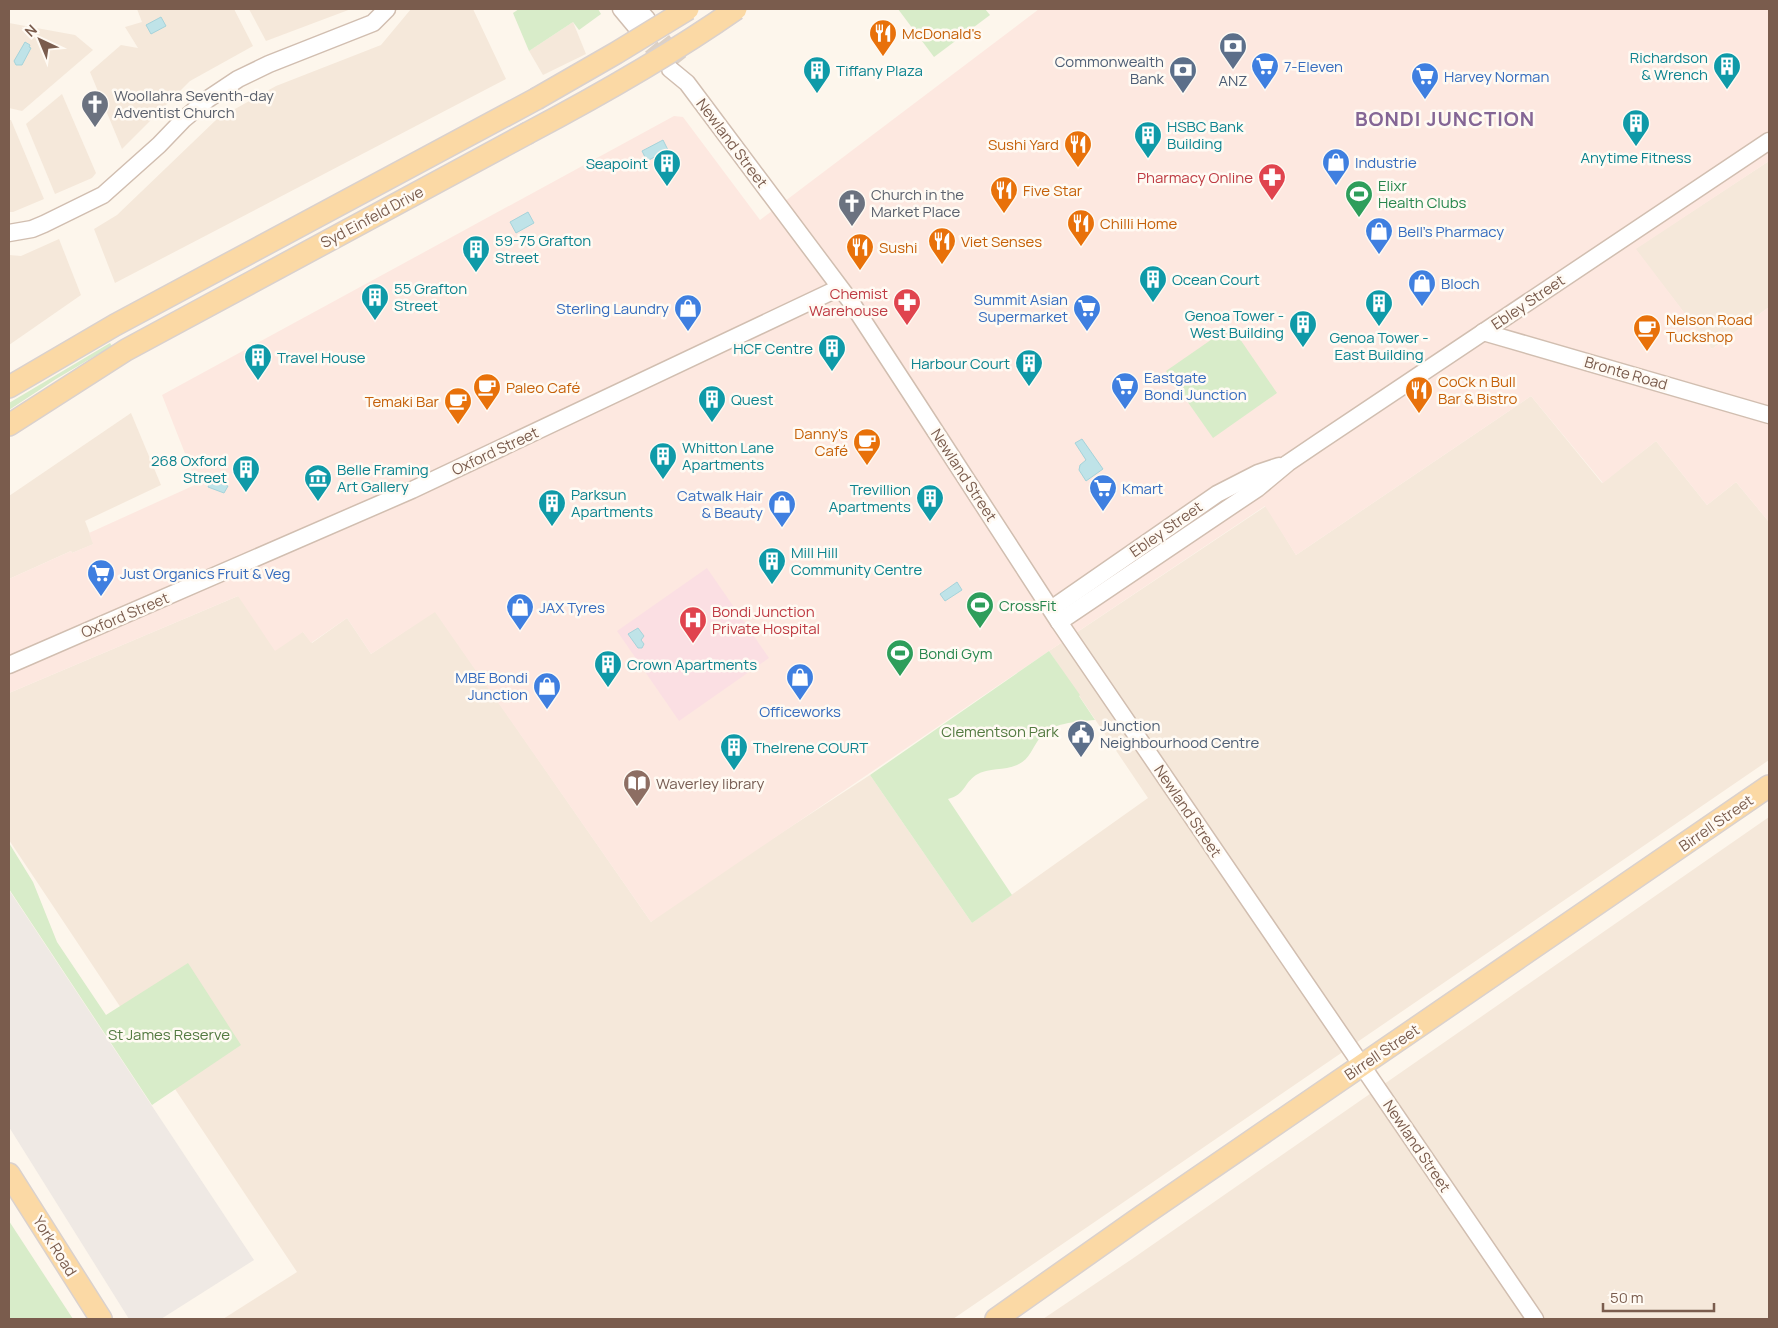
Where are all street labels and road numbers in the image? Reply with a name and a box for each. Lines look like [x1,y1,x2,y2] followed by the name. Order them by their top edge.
[691,94,773,192] street label: Newland Street
[317,181,427,253] street label: Syd Einfeld Drive
[1487,270,1569,334] street label: Ebley Street
[1582,351,1670,395] street label: Bronte Road
[448,422,542,480] street label: Oxford Street
[926,424,1002,526] street label: Newland Street
[1125,496,1207,562] street label: Ebley Street
[78,587,172,643] street label: Oxford Street
[1149,761,1227,861] street label: Newland Street
[1675,790,1757,856] street label: Birrell Street
[1340,1019,1424,1085] street label: Birrell Street
[1378,1096,1456,1196] street label: Newland Street
[28,1212,82,1280] street label: York Road

